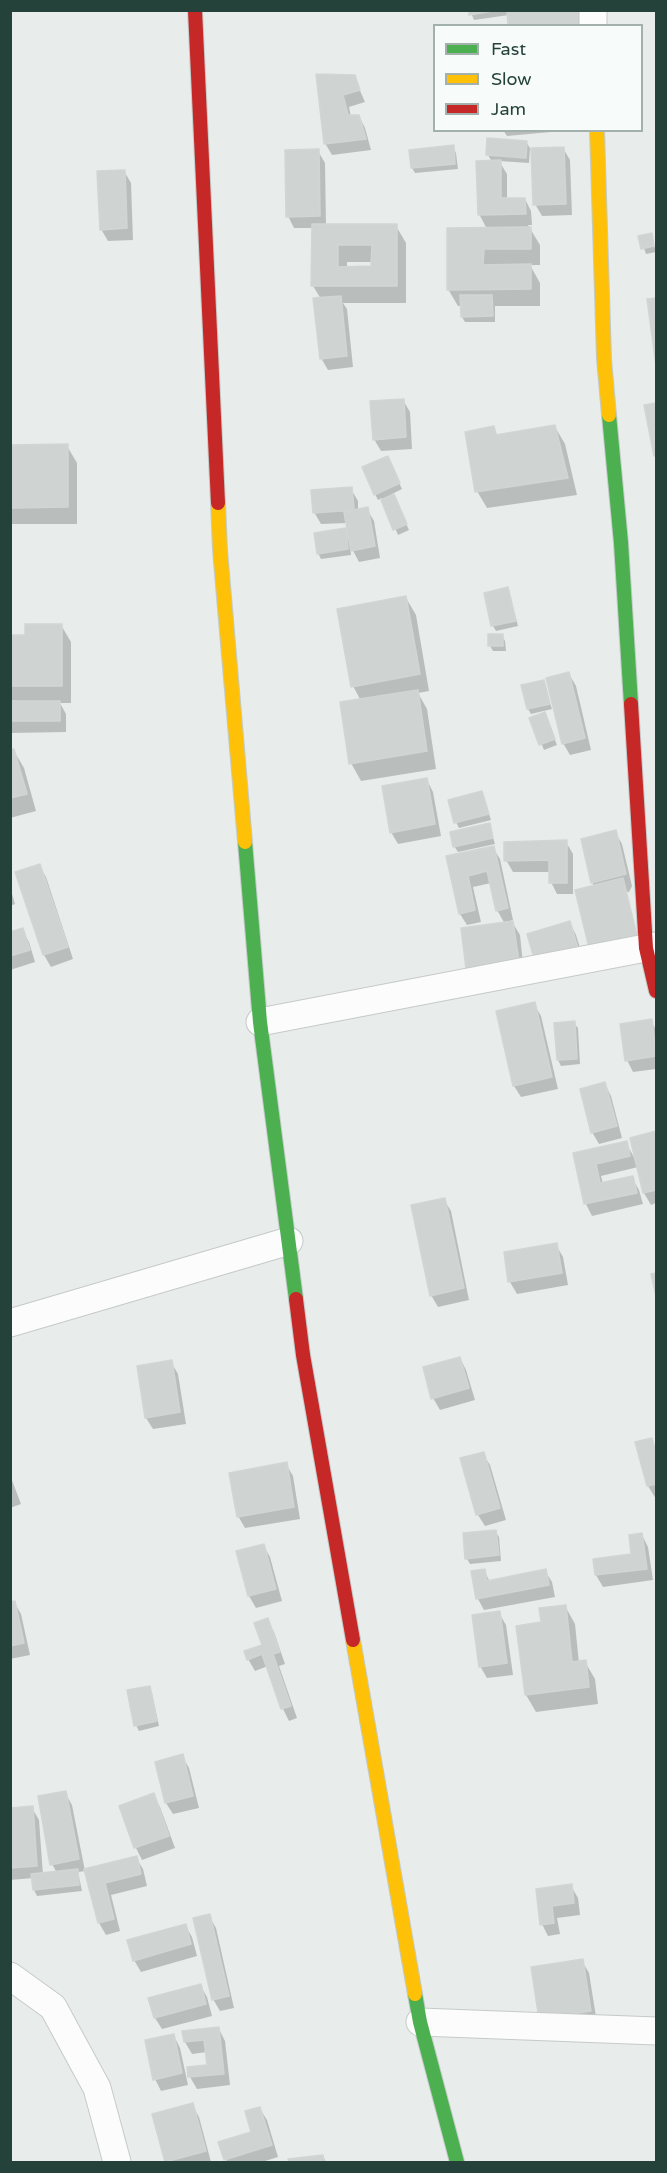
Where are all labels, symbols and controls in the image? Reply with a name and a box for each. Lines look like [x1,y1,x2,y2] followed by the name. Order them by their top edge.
[433,24,643,132] legend
[491,38,526,60] text: Fast
[491,68,532,90] text: Slow
[491,98,526,120] text: Jam

